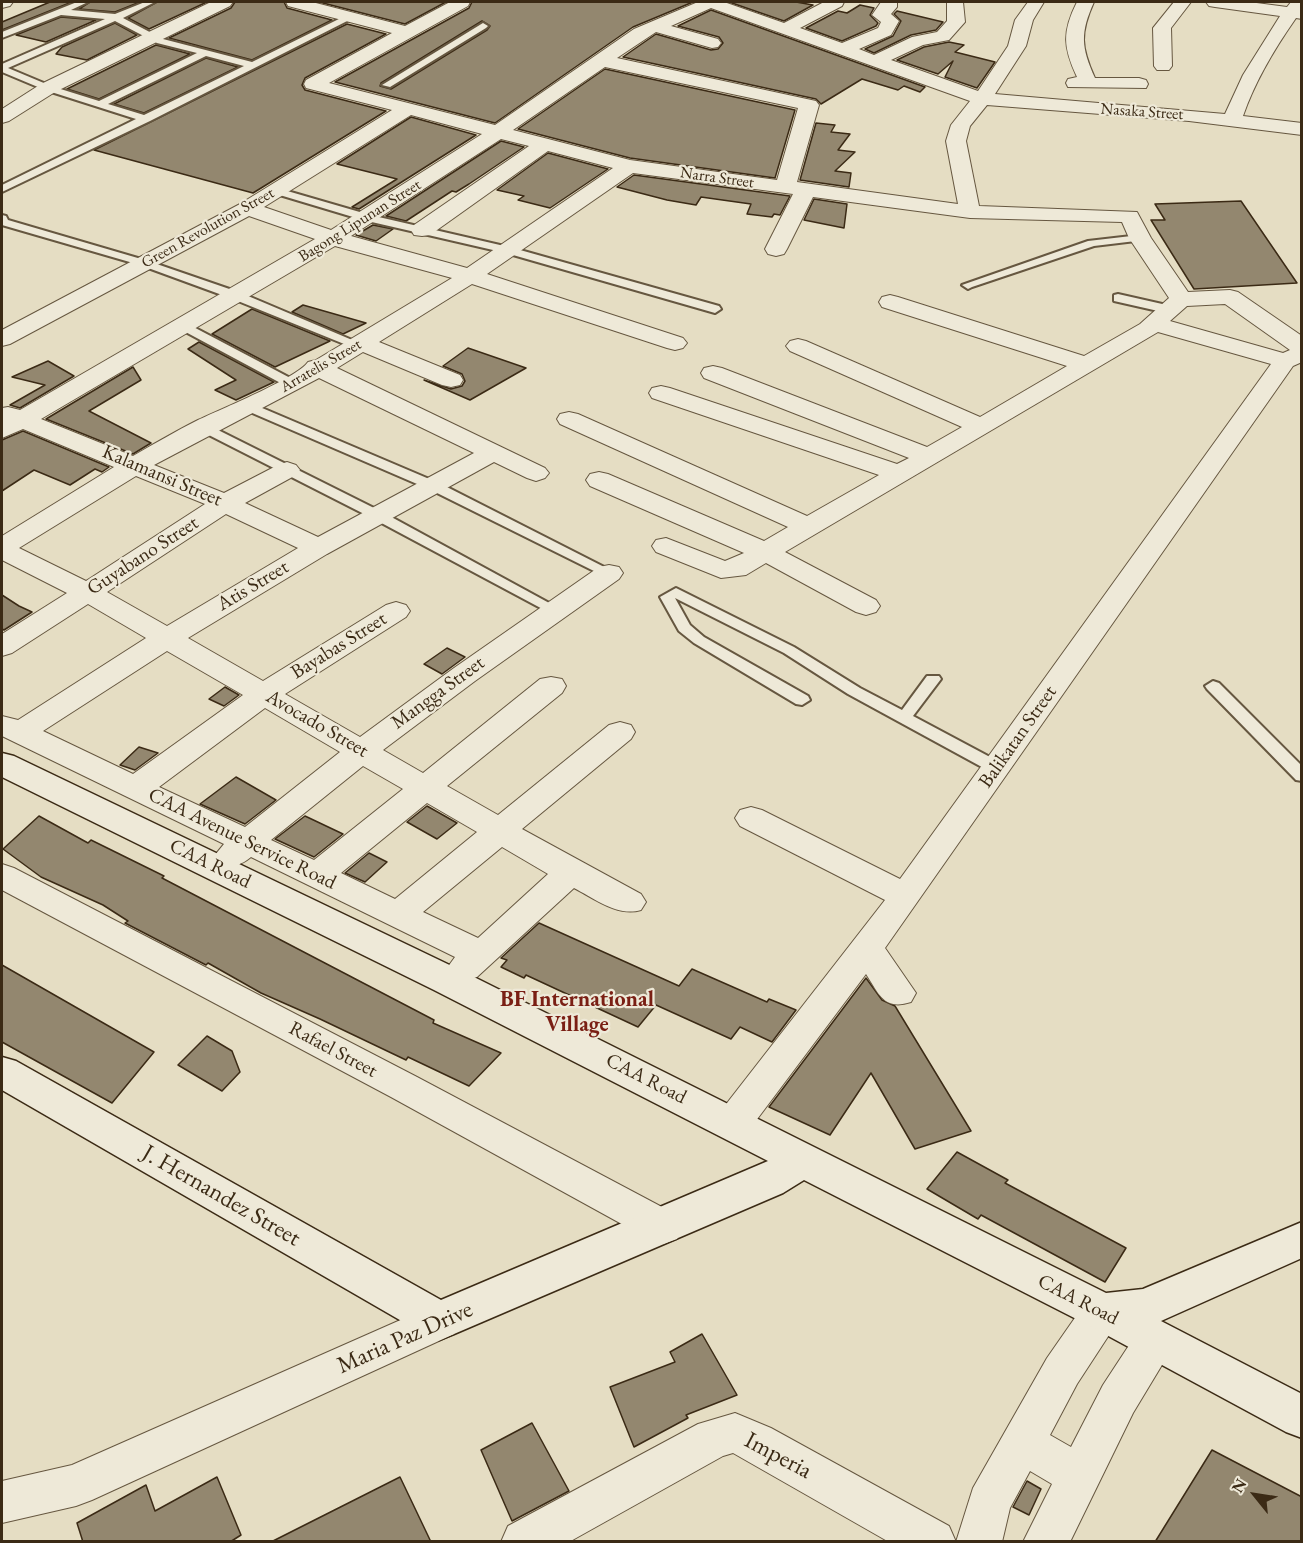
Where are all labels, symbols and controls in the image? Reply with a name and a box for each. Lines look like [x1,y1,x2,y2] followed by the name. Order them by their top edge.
[1100,100,1184,124] street label: Nasaka Street
[679,163,755,193] street label: Narra Street
[295,176,425,266] street label: Bagong Lipunan Street
[138,184,278,272] street label: Green Revolution Street
[277,335,365,397] street label: Arratelis Street
[99,440,225,512] street label: Kalamansi Street
[83,511,203,601] street label: Guyabano Street
[213,555,293,617] street label: Atis Street
[287,607,391,685] street label: Bayabas Street
[387,651,489,735] street label: Mangga Street
[974,681,1062,793] street label: Balikatan Street
[261,685,373,763] street label: Avocado Street
[144,783,340,895] street label: CAA Avenue Service Road
[165,834,255,894] street label: CAA Road
[500,987,654,1038] district label: BF International Village
[285,1017,381,1083] street label: Rafael Street
[601,1048,691,1110] street label: CAA Road
[137,1139,305,1253] street label: J. Hernandez Street
[1033,1269,1123,1331] street label: CAA Road
[333,1295,477,1381] street label: Maria Paz Drive
[739,1426,817,1486] street label: Imperia
[1225,1465,1285,1525] north arrow
[1227,1475,1251,1497] text: N

